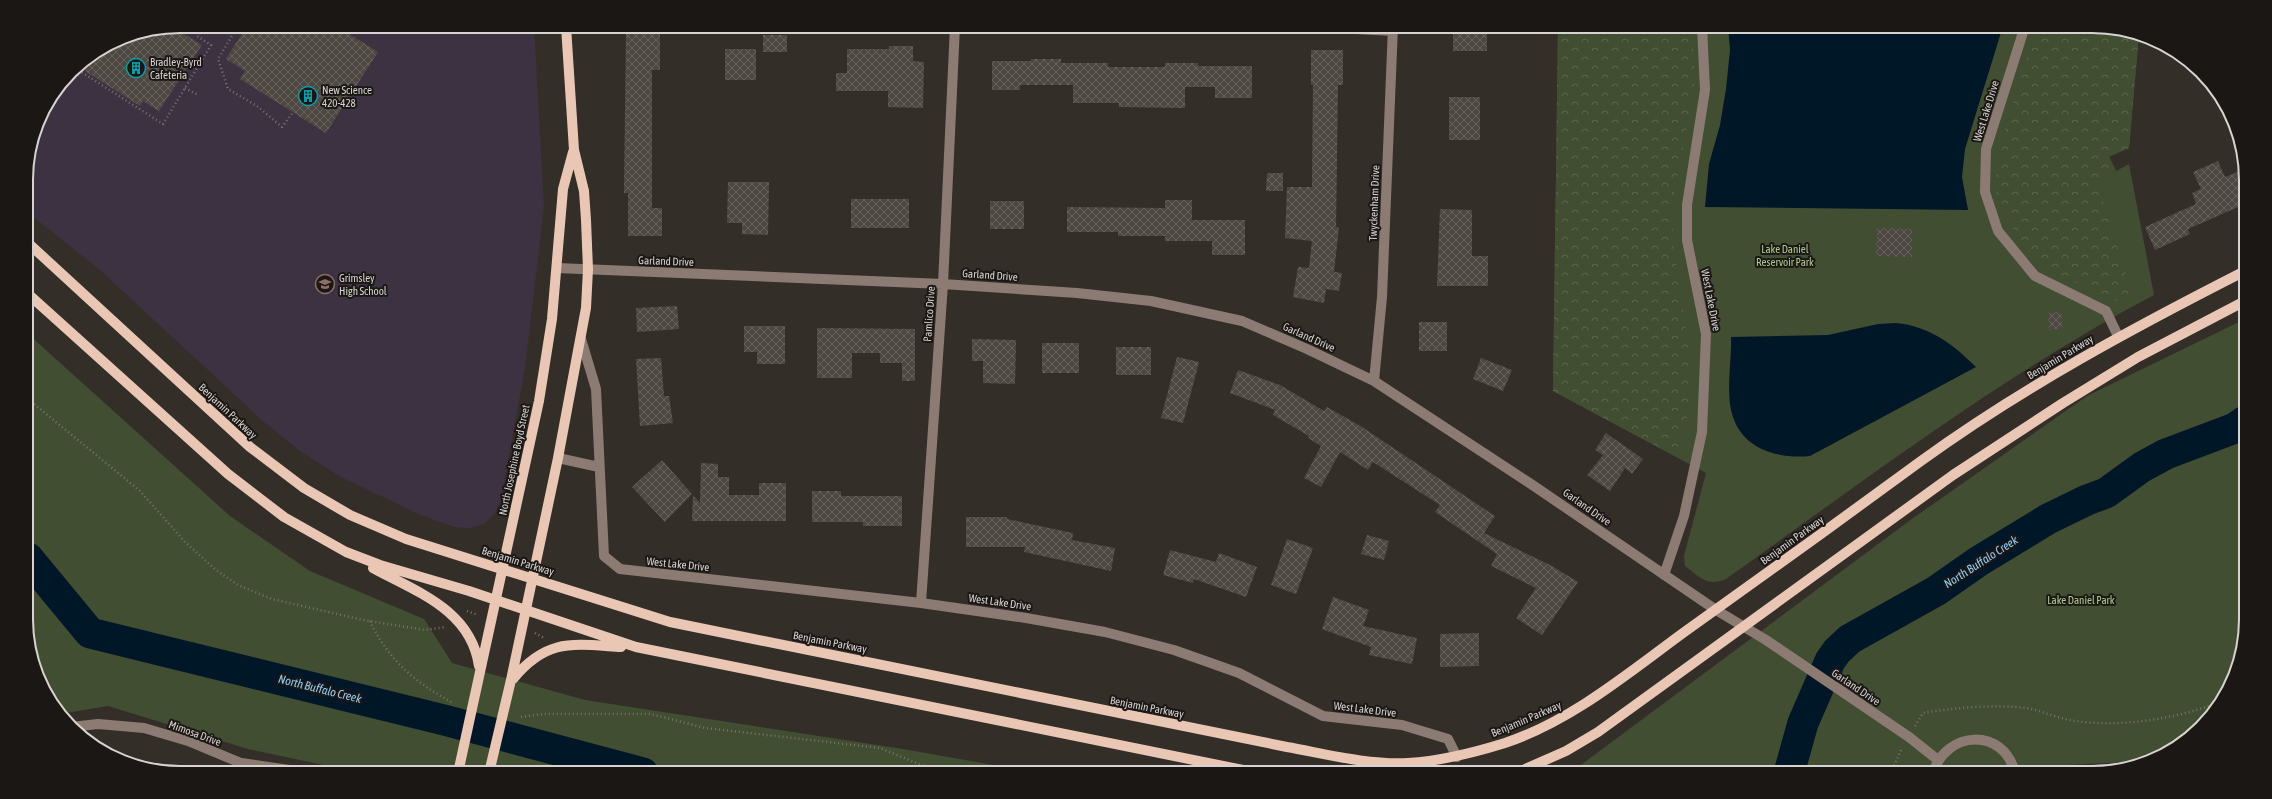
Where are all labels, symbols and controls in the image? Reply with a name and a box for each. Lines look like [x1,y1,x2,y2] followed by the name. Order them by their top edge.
[150,56,202,81] place label: Bradley-Byrd Cafeteria
[125,57,147,79] building icon: Bradley-Byrd Cafeteria
[1971,79,2001,143] street label: West Lake Drive
[322,84,372,109] place label: New Science 420-428
[297,85,319,107] building icon: New Science 420-428
[1367,165,1381,241] street label: Twyckenham Drive
[1756,243,1814,268] park label: Lake Daniel Reservoir Park
[638,254,694,268] street label: Garland Drive
[962,267,1018,283] street label: Garland Drive
[1699,268,1723,332] street label: West Lake Drive
[339,272,387,297] place label: Grimsley High School
[314,273,336,295] school or university icon: Grimsley High School
[921,286,937,342] street label: Pamlico Drive
[1281,320,1337,354] street label: Garland Drive
[2025,332,2096,381] street label: Benjamin Parkway
[196,381,260,441] street label: Benjamin Parkway
[496,404,532,516] street label: North Josephine Boyd Street
[1561,486,1613,528] street label: Garland Drive
[1758,513,1826,567] street label: Benjamin Parkway
[1941,532,2021,591] water label: North Buffalo Creek
[480,544,556,578] street label: Benjamin Parkway
[646,555,710,573] street label: West Lake Drive
[968,592,1032,612] street label: West Lake Drive
[2047,594,2115,606] park label: Lake Daniel Park
[792,629,868,655] street label: Benjamin Parkway
[1830,666,1882,708] street label: Garland Drive
[277,672,364,706] water label: North Buffalo Creek
[1109,694,1185,720] street label: Benjamin Parkway
[1333,699,1397,719] street label: West Lake Drive
[1489,699,1563,739] street label: Benjamin Parkway
[167,718,223,748] street label: Mimosa Drive

